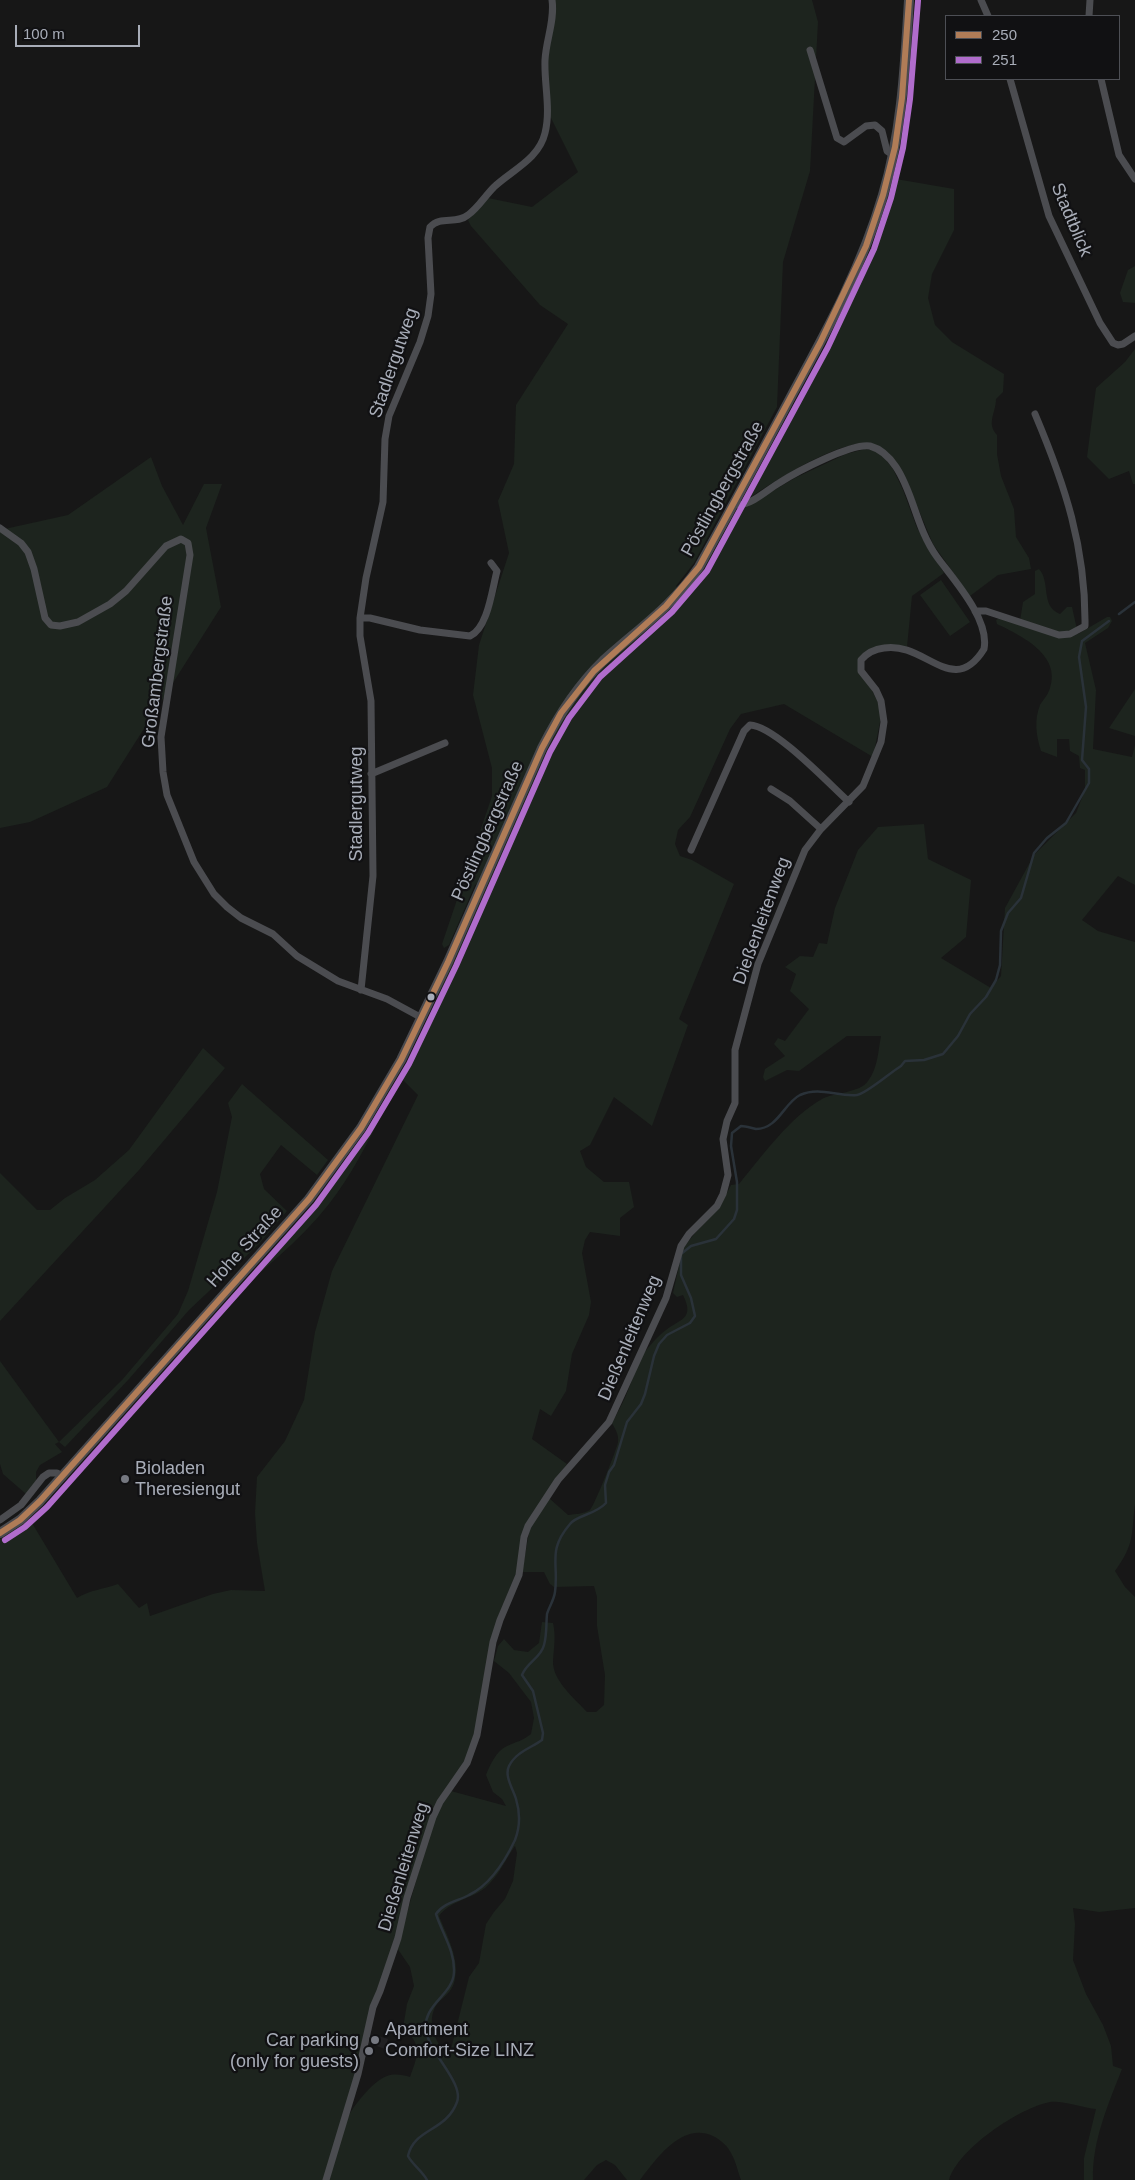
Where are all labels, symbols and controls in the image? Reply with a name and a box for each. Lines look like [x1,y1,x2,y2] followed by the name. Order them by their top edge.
[18,15,142,47] scale bar
[945,15,1120,80] legend
[23,25,65,42] text: 100 m
[992,26,1017,43] text: 250
[992,51,1017,68] text: 251
[1046,180,1096,260] street label: Stadtblick
[365,305,423,421] street label: Stadlergutweg
[677,418,769,560] street label: Pöstlingbergstraße
[138,595,178,749] street label: Großambergstraße
[346,746,368,862] street label: Stadlergutweg
[447,758,529,904] street label: Pöstlingbergstraße
[729,854,795,988] street label: Dießenleitenweg
[426,992,436,1002] unlabelled marker
[203,1202,287,1292] street label: Hohe Straße
[594,1272,666,1404] street label: Dießenleitenweg
[135,1458,240,1500] place label: Bioladen Theresiengut
[119,1473,131,1485] marker: Bioladen Theresiengut
[374,1800,434,1934] street label: Dießenleitenweg
[385,2019,534,2062] place label: Apartment Comfort-Size LINZ
[230,2030,359,2072] place label: Car parking (only for guests)
[369,2034,381,2046] marker: Apartment Comfort-Size LINZ
[363,2045,375,2057] marker: Car parking (only for guests)

